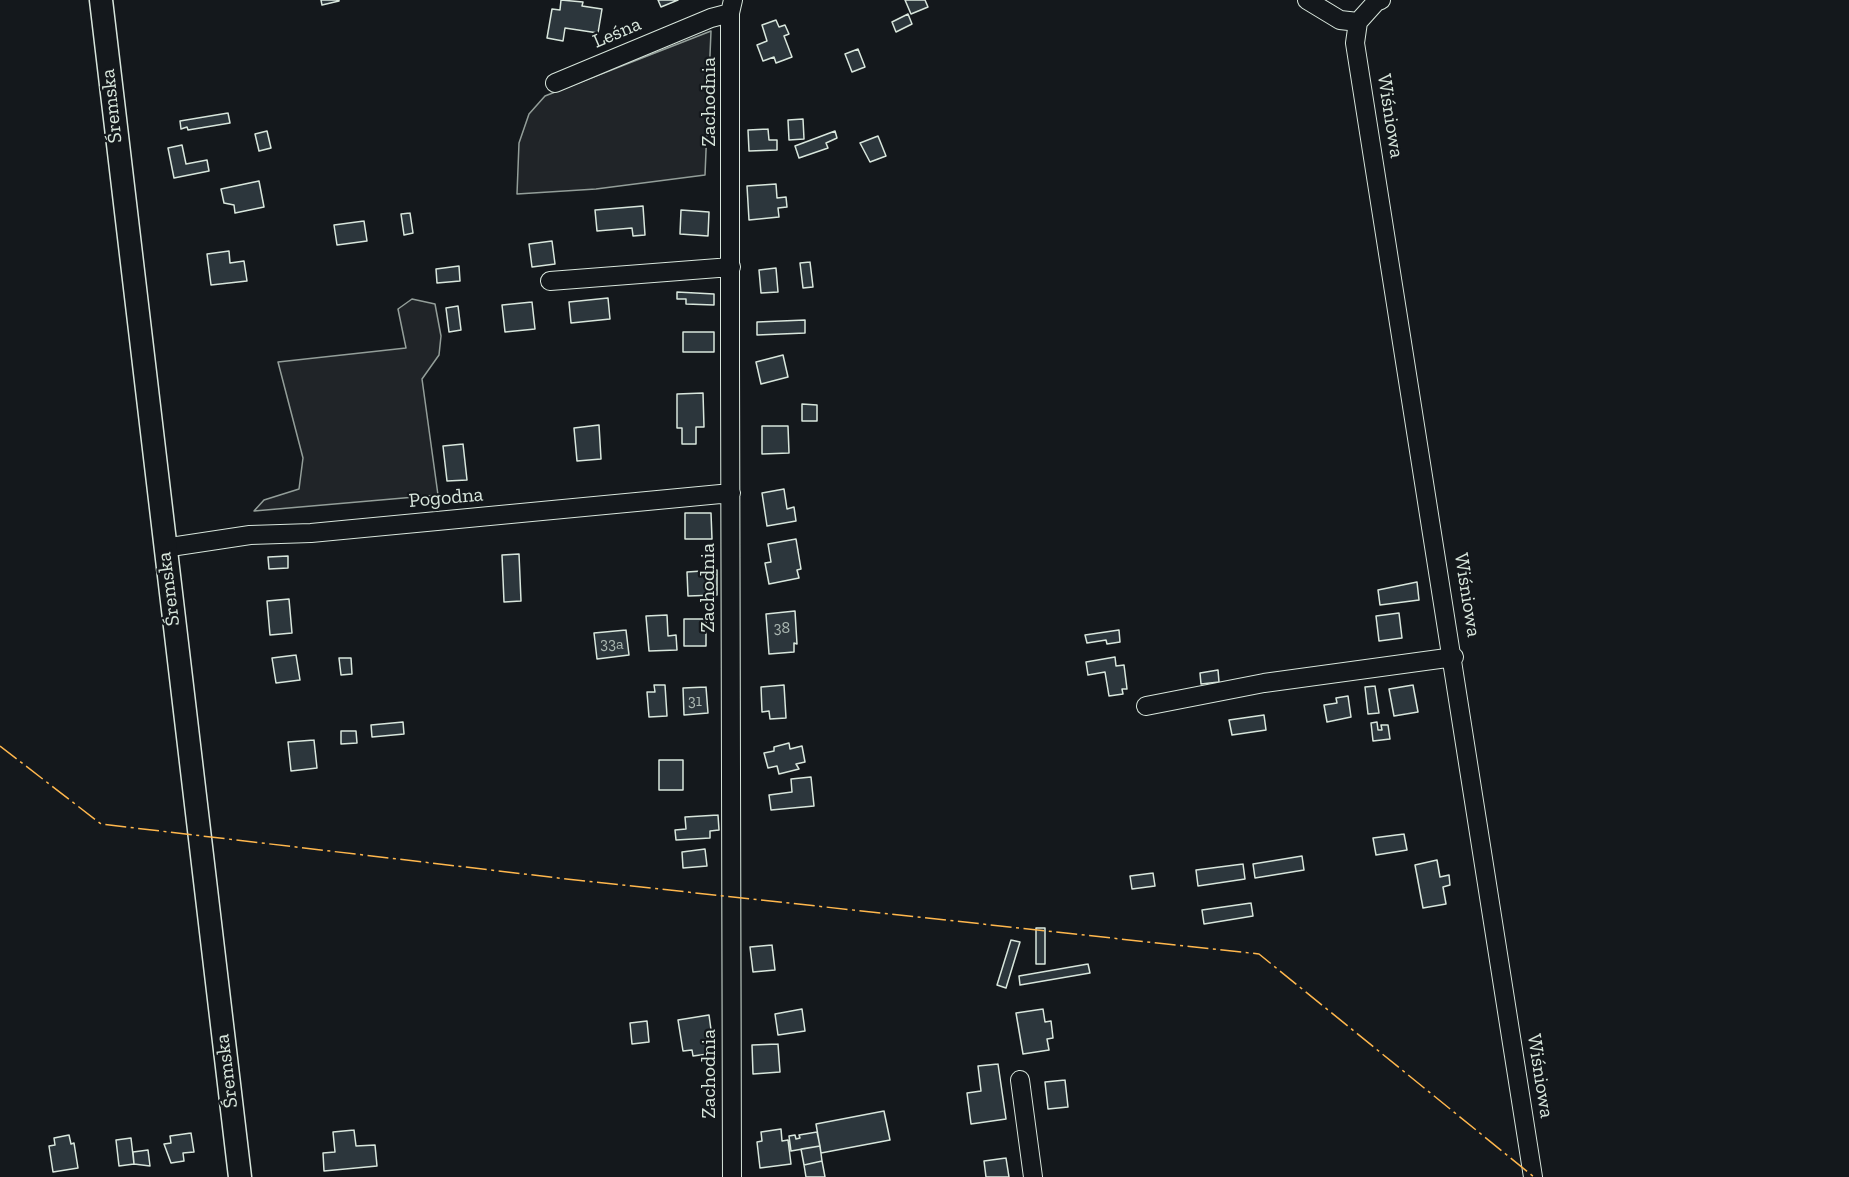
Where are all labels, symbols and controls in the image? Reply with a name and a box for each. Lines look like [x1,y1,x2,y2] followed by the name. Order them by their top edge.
[589,12,645,54] street label: Leśna
[697,57,721,147] street label: Zachodnia
[96,68,128,144] street label: Śremska
[1372,72,1408,160] street label: Wiśniowa
[408,483,484,513] street label: Pogodna
[696,543,720,633] street label: Zachodnia
[153,551,185,627] street label: Śremska
[1449,551,1485,639] street label: Wiśniowa
[774,618,790,638] house number: 38
[600,634,624,654] house number: 33a
[688,691,702,711] house number: 31
[697,1029,721,1119] street label: Zachodnia
[1522,1032,1558,1120] street label: Wiśniowa
[211,1033,243,1109] street label: Śremska

